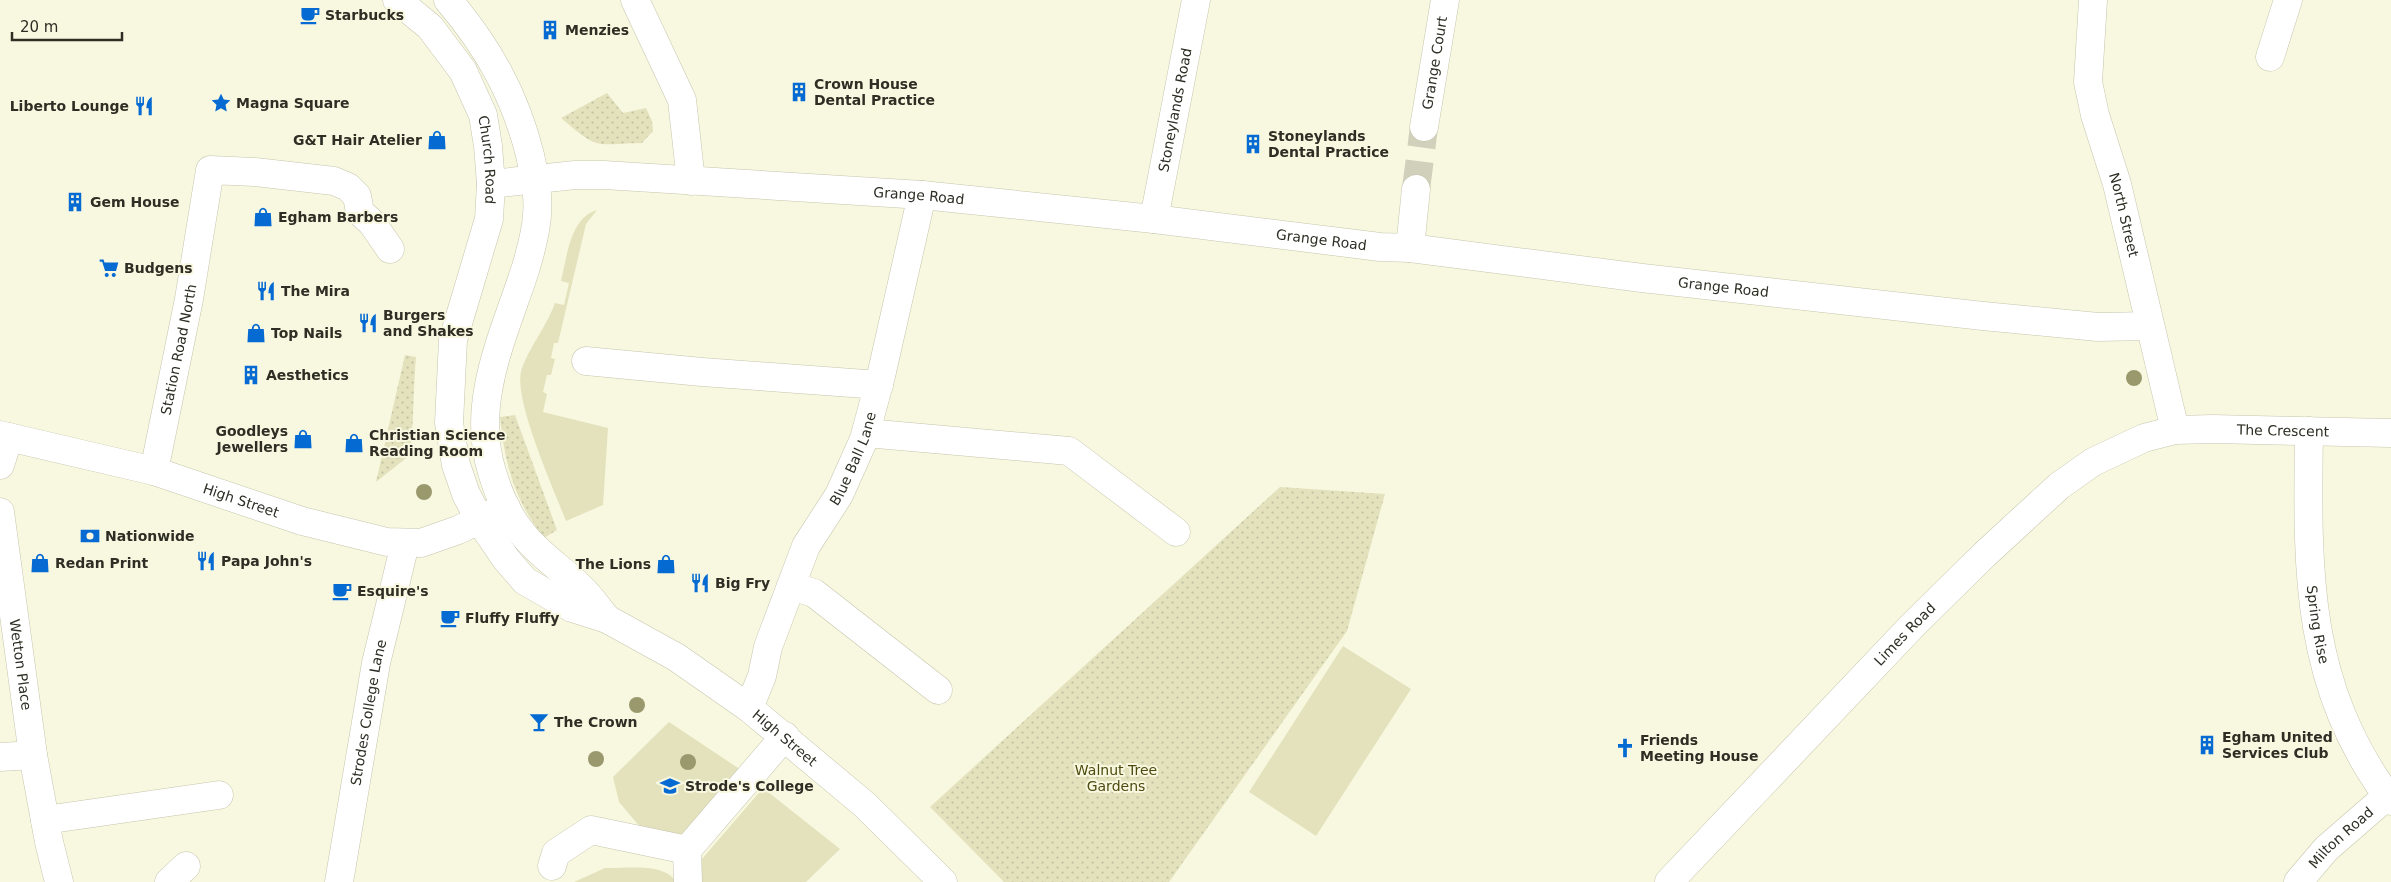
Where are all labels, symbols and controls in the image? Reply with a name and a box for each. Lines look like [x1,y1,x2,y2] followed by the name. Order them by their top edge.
[299,4,321,26] cafe icon: Starbucks
[325,7,404,23] place label: Starbucks
[12,10,122,42] scale bar
[1419,14,1450,111] street label: Grange Court
[20,18,58,36] text: 20 m
[539,19,561,41] building icon: Menzies
[565,22,629,38] place label: Menzies
[1155,47,1195,173] street label: Stoneylands Road
[814,76,935,108] place label: Crown House Dental Practice
[788,81,810,103] building icon: Crown House Dental Practice
[210,92,232,114] place icon: Magna Square
[133,95,155,117] restaurant icon: Liberto Lounge
[236,95,350,111] place label: Magna Square
[10,98,129,114] place label: Liberto Lounge
[475,114,499,205] street label: Church Road
[1268,128,1389,160] place label: Stoneylands Dental Practice
[426,129,448,151] shop icon: G&T Hair Atelier
[293,132,422,148] place label: G&T Hair Atelier
[1242,133,1264,155] building icon: Stoneylands Dental Practice
[2106,171,2142,259] street label: North Street
[873,184,965,207] street label: Grange Road
[64,191,86,213] building icon: Gem House
[90,194,180,210] place label: Gem House
[252,206,274,228] shop icon: Egham Barbers
[278,209,398,225] place label: Egham Barbers
[1275,226,1368,253] street label: Grange Road
[98,257,120,279] supermarket icon: Budgens
[124,260,192,276] place label: Budgens
[1677,274,1770,300] street label: Grange Road
[255,280,277,302] restaurant icon: The Mira
[158,283,199,416] street label: Station Road North
[281,283,350,299] place label: The Mira
[383,307,474,339] place label: Burgers and Shakes
[357,312,379,334] restaurant icon: Burgers and Shakes
[245,322,267,344] shop icon: Top Nails
[271,325,342,341] place label: Top Nails
[240,364,262,386] building icon: Aesthetics
[266,367,349,383] place label: Aesthetics
[826,410,879,508] street label: Blue Ball Lane
[2236,422,2330,440] street label: The Crescent
[215,423,288,455] place label: Goodleys Jewellers
[369,427,506,459] place label: Christian Science Reading Room
[292,428,314,450] shop icon: Goodleys Jewellers
[343,432,365,454] shop icon: Christian Science Reading Room
[201,480,282,521] street label: High Street
[79,525,101,547] bank icon: Nationwide
[105,528,195,544] place label: Nationwide
[195,550,217,572] restaurant icon: Papa John's
[29,552,51,574] shop icon: Redan Print
[221,553,312,569] place label: Papa John's
[655,553,677,575] shop icon: The Lions
[55,555,149,571] place label: Redan Print
[575,556,651,572] place label: The Lions
[689,572,711,594] restaurant icon: Big Fry
[715,575,770,591] place label: Big Fry
[331,580,353,602] cafe icon: Esquire's
[357,583,429,599] place label: Esquire's
[2304,585,2332,665] street label: Spring Rise
[1871,600,1939,669] street label: Limes Road
[439,607,461,629] cafe icon: Fluffy Fluffy
[465,610,559,626] place label: Fluffy Fluffy
[7,618,35,711] street label: Wetton Place
[347,638,389,787] street label: Strodes College Lane
[749,706,821,770] street label: High Street
[528,711,550,733] bar icon: The Crown
[554,714,638,730] place label: The Crown
[2222,729,2333,761] place label: Egham United Services Club
[1640,732,1758,764] place label: Friends Meeting House
[2196,734,2218,756] building icon: Egham United Services Club
[1614,737,1636,759] church icon: Friends Meeting House
[1075,762,1157,794] park label: Walnut Tree Gardens
[659,775,681,797] school or university icon: Strode's College
[685,778,814,794] place label: Strode's College
[2305,804,2377,871] street label: Milton Road

